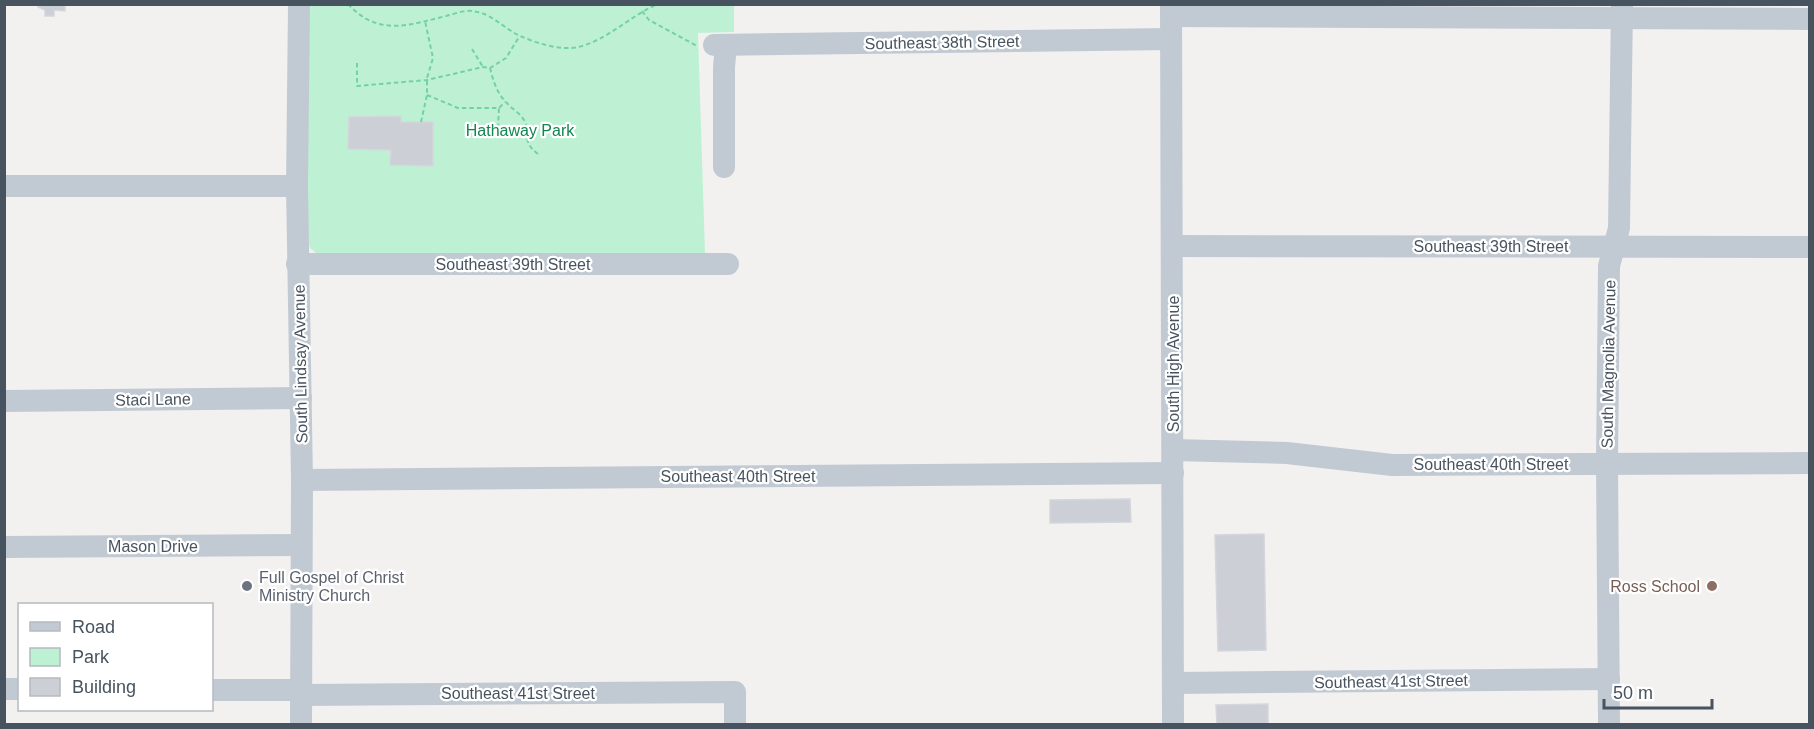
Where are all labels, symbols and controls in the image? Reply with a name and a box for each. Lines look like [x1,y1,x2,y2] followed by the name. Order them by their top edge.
[864,33,1020,52] street label: Southeast 38th Street
[466,122,575,139] park label: Hathaway Park
[1414,238,1569,255] street label: Southeast 39th Street
[436,256,591,273] street label: Southeast 39th Street
[1599,279,1618,449] street label: South Magnolia Avenue
[291,284,310,444] street label: South Lindsay Avenue
[1165,296,1182,432] street label: South High Avenue
[115,390,191,409] street label: Staci Lane
[1414,456,1569,473] street label: Southeast 40th Street
[661,468,816,485] street label: Southeast 40th Street
[108,538,198,555] street label: Mason Drive
[259,569,404,604] place label: Full Gospel of Christ Ministry Church
[1610,578,1700,595] place label: Ross School
[240,579,254,593] marker: Full Gospel of Christ Ministry Church
[1705,579,1719,593] marker: Ross School
[18,603,213,711] legend
[72,617,115,637] text: Road
[72,647,110,667] text: Park
[1314,672,1469,691] street label: Southeast 41st Street
[1604,672,1712,710] scale bar
[72,677,136,697] text: Building
[1613,683,1653,703] text: 50 m
[441,685,595,702] street label: Southeast 41st Street

